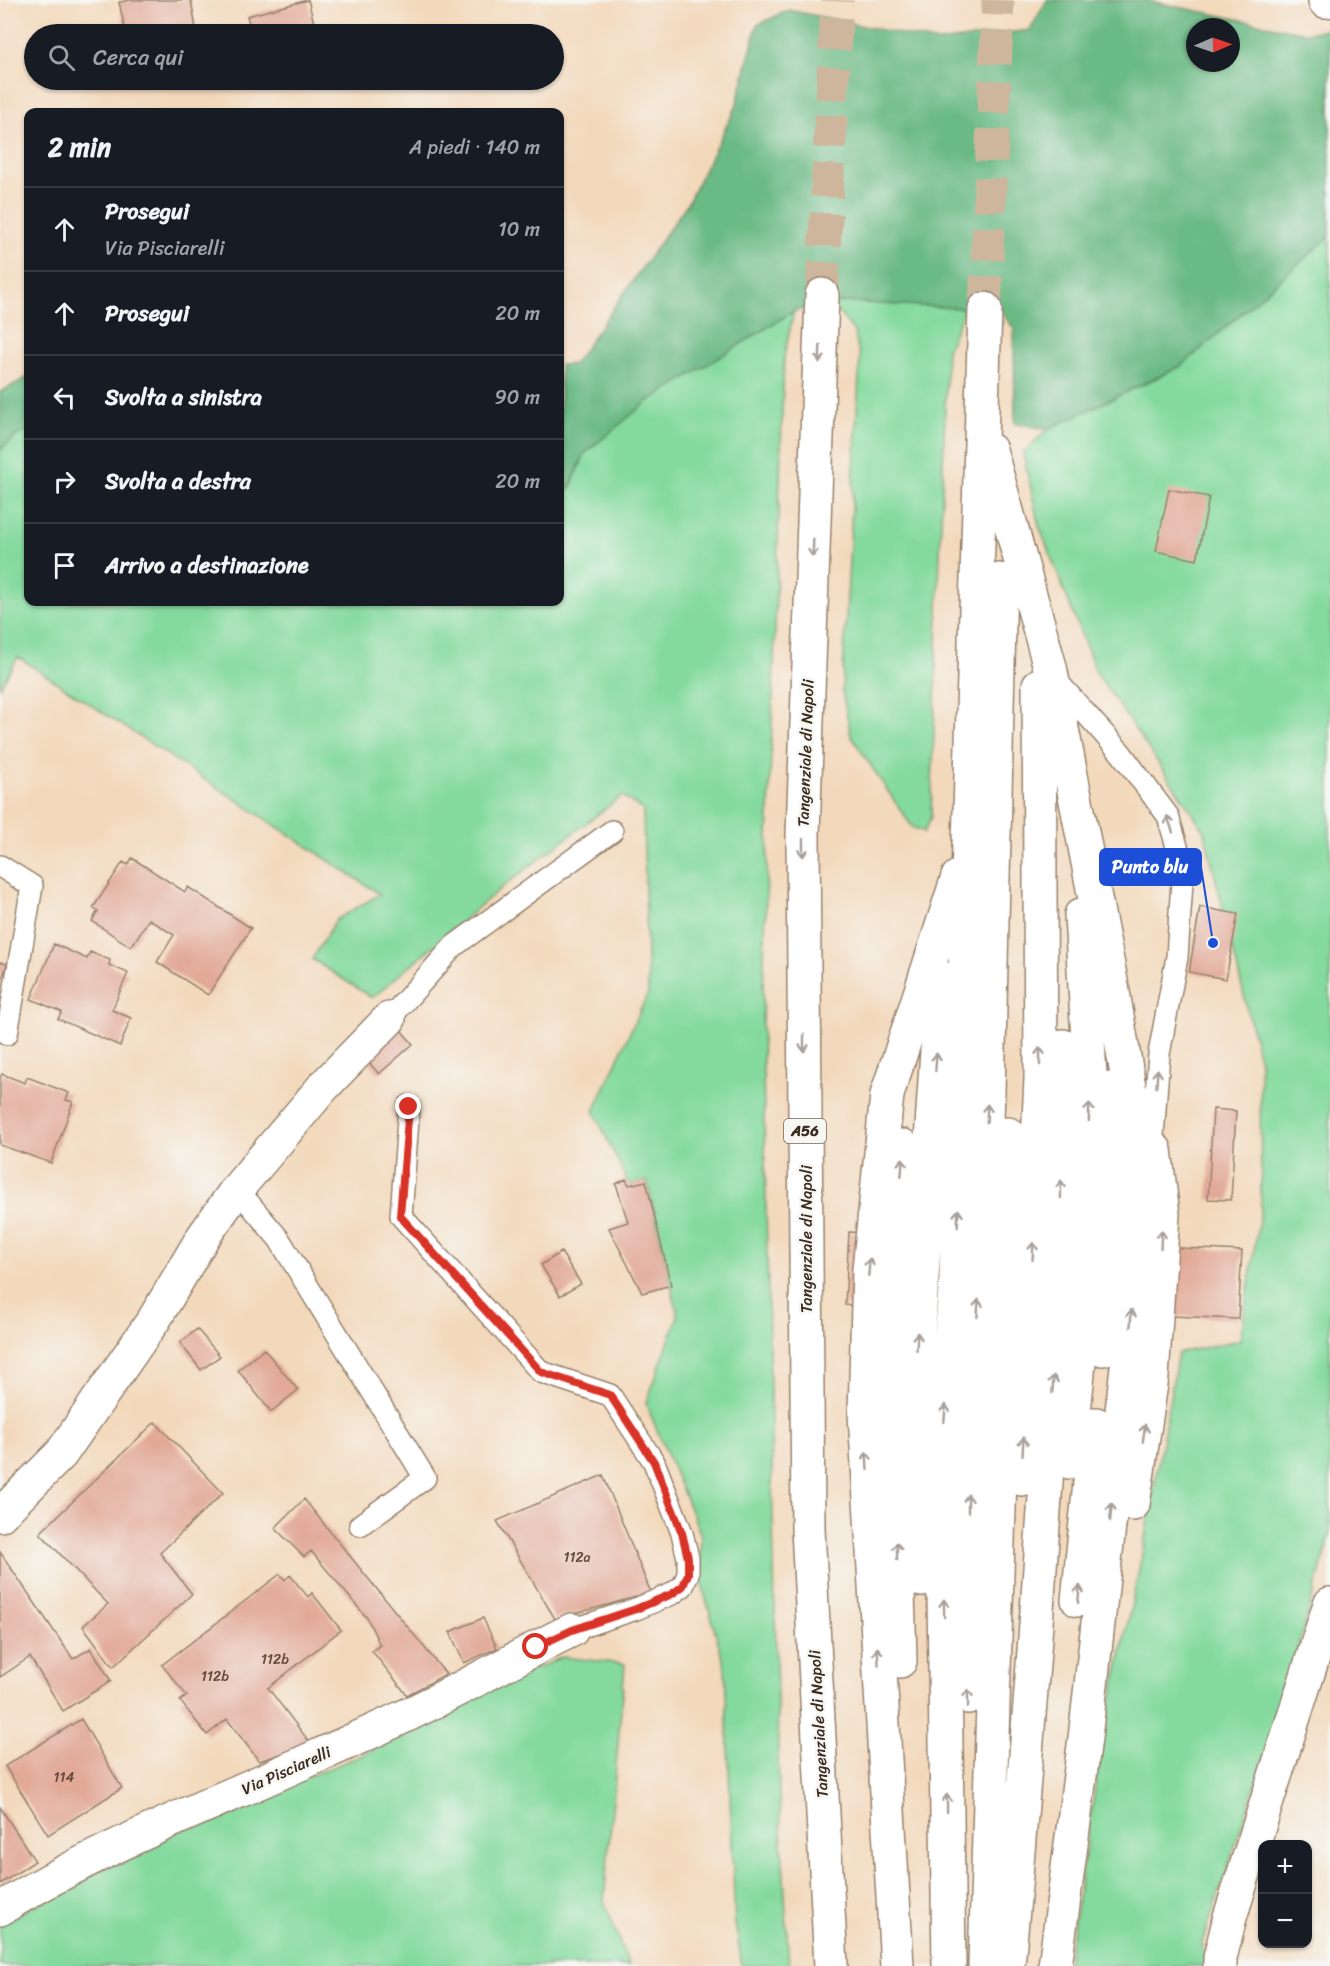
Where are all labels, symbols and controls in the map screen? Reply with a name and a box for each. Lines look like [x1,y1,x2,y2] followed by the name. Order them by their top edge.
[1186,18,1240,72] north arrow
[24,24,564,90] search box
[93,38,183,77] text: Cerca qui
[45,41,78,74] icon: search
[48,124,111,170] text: 2 min
[409,130,540,165] text: A piedi · 140 m
[105,192,189,231] text: Prosegui
[498,212,540,247] text: 10 m
[48,213,81,246] icon: ahead
[105,231,224,266] text: Via Pisciarelli
[105,294,189,333] text: Prosegui
[495,296,540,331] text: 20 m
[48,297,81,330] icon: ahead
[814,343,825,363] one-way arrow
[105,378,262,417] text: Svolta a sinistra
[495,380,540,415] text: 90 m
[48,381,81,414] icon: left
[105,462,251,501] text: Svolta a destra
[495,464,540,499] text: 20 m
[48,465,81,498] icon: right
[807,538,818,558] one-way arrow
[105,546,309,585] text: Arrivo a destinazione
[48,549,81,582] icon: arrive
[788,678,823,827] street label: Tangenziale di Napoli
[1163,815,1174,834] one-way arrow
[797,838,809,858] one-way arrow
[1100,849,1201,885] callout: Punto blu
[1112,851,1189,883] text: Punto blu
[798,1033,810,1053] one-way arrow
[1035,1047,1046,1067] one-way arrow
[931,1053,942,1073] one-way arrow
[1152,1068,1163,1088] one-way arrow
[395,1093,421,1119] route end
[1083,1103,1095,1123] one-way arrow
[981,1104,992,1124] one-way arrow
[784,1119,826,1143] road number: A56
[897,1157,908,1177] one-way arrow
[792,1165,821,1313] street label: Tangenziale di Napoli
[1055,1180,1067,1200] one-way arrow
[953,1209,964,1229] one-way arrow
[1156,1229,1167,1249] one-way arrow
[1027,1242,1038,1262] one-way arrow
[864,1257,875,1277] one-way arrow
[973,1298,984,1318] one-way arrow
[1126,1309,1137,1329] one-way arrow
[912,1331,923,1351] one-way arrow
[1047,1375,1058,1395] one-way arrow
[940,1403,951,1423] one-way arrow
[1138,1424,1149,1443] one-way arrow
[1018,1437,1029,1456] one-way arrow
[862,1452,873,1472] one-way arrow
[962,1493,974,1513] one-way arrow
[1106,1502,1117,1522] one-way arrow
[891,1541,903,1561] one-way arrow
[563,1545,591,1570] house number: 112a
[1074,1585,1085,1605] one-way arrow
[938,1598,950,1618] one-way arrow
[522,1633,548,1659] route start
[261,1647,289,1672] house number: 112b
[872,1647,883,1667] one-way arrow
[800,1649,837,1799] street label: Tangenziale di Napoli
[201,1664,229,1689] house number: 112b
[962,1688,974,1708] one-way arrow
[237,1738,336,1803] street label: Via Pisciarelli
[54,1765,75,1790] house number: 114
[941,1793,952,1813] one-way arrow
[1258,1840,1312,1948] map controls
[1258,1840,1312,1894] button: +
[1258,1894,1312,1948] button: −

